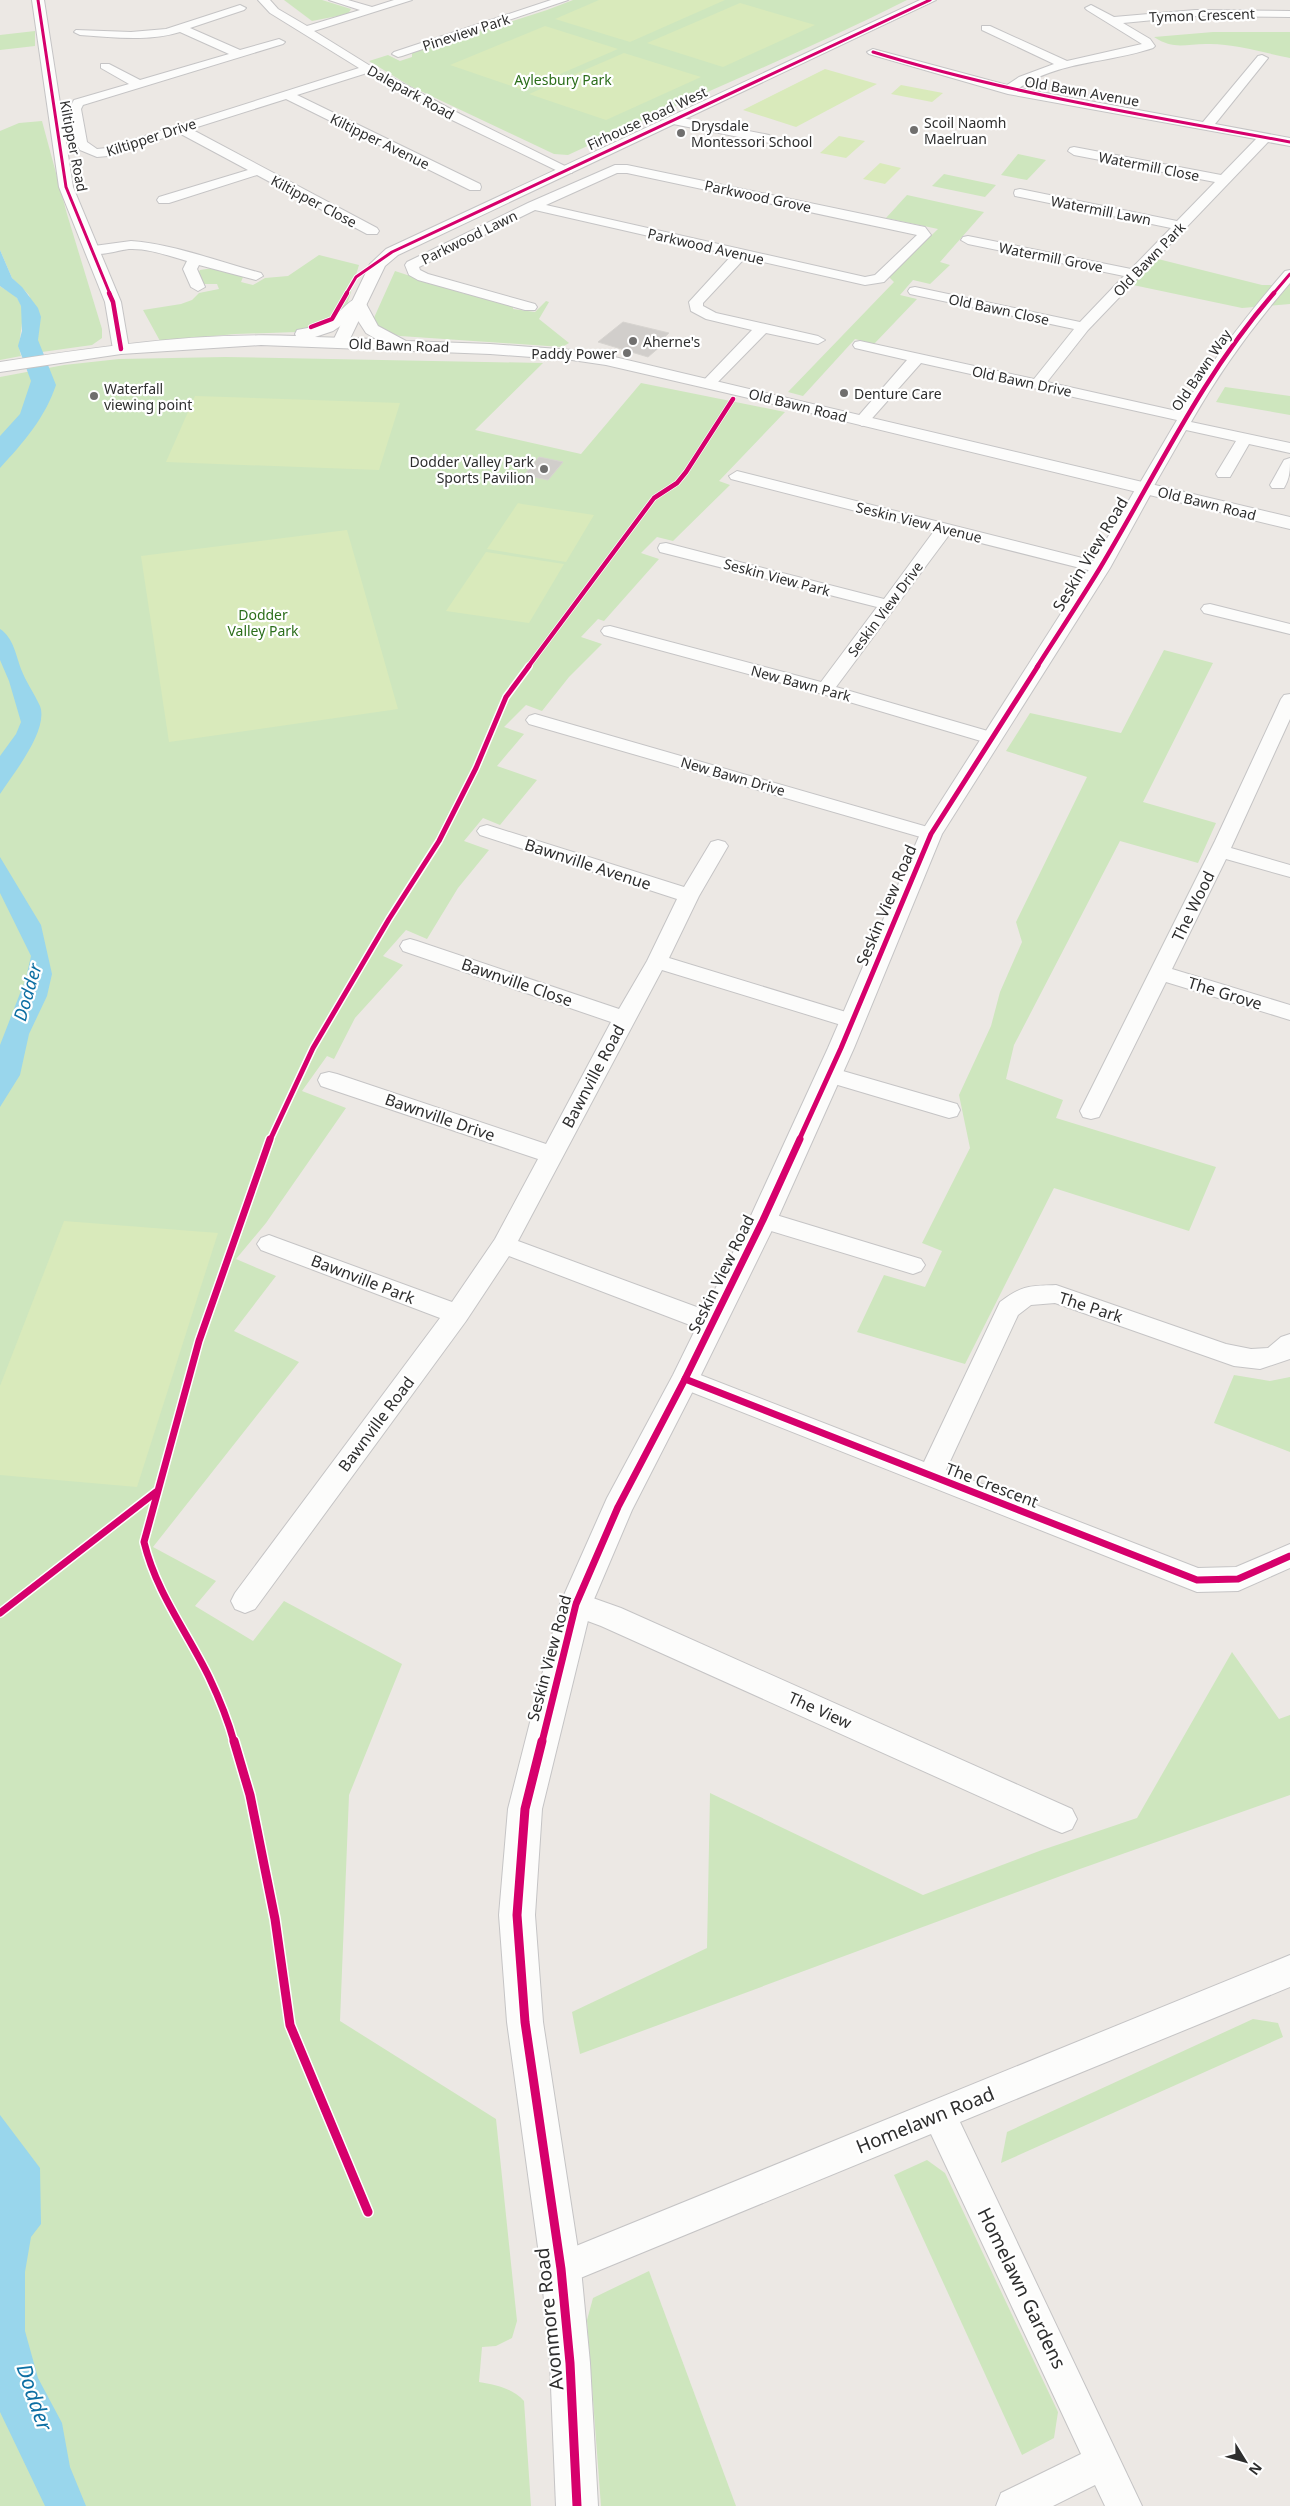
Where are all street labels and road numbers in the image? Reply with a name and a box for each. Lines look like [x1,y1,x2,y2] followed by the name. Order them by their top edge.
[1149,4,1255,26] street label: Tymon Crescent
[420,9,513,55] street label: Pineview Park
[364,60,458,124] street label: Dalepark Road
[1023,72,1141,110] street label: Old Bawn Avenue
[584,82,710,154] street label: Firhouse Road West
[56,99,92,193] street label: Kiltipper Road
[327,109,433,173] street label: Kiltipper Avenue
[103,113,199,161] street label: Kiltipper Drive
[1097,147,1201,185] street label: Watermill Close
[268,170,360,232] street label: Kiltipper Close
[703,175,813,217] street label: Parkwood Grove
[1049,191,1153,229] street label: Watermill Lawn
[418,206,520,268] street label: Parkwood Lawn
[1109,217,1190,300] street label: Old Bawn Park
[646,223,766,269] street label: Parkwood Avenue
[997,238,1105,276] street label: Watermill Grove
[947,289,1051,329] street label: Old Bawn Close
[1167,325,1236,415] street label: Old Bawn Way
[348,334,450,356] street label: Old Bawn Road
[970,361,1074,401] street label: Old Bawn Drive
[747,384,849,426] street label: Old Bawn Road
[1156,482,1258,524] street label: Old Bawn Road
[1047,493,1133,615] street label: Seskin View Road
[854,497,984,547] street label: Seskin View Avenue
[722,554,833,600] street label: Seskin View Park
[843,557,927,660] street label: Seskin View Drive
[749,661,854,706] street label: New Bawn Park
[679,752,788,800] street label: New Bawn Drive
[522,833,654,895] street label: Bawnville Avenue
[851,841,921,969] street label: Seskin View Road
[1167,867,1219,945] street label: The Wood
[459,953,575,1011] street label: Bawnville Close
[1185,971,1265,1015] street label: The Grove
[557,1021,629,1131] street label: Bawnville Road
[382,1088,498,1146] street label: Bawnville Drive
[683,1211,759,1337] street label: Seskin View Road
[308,1249,418,1309] street label: Bawnville Park
[1056,1286,1126,1328] street label: The Park
[333,1372,419,1476] street label: Bawnville Road
[943,1457,1042,1513] street label: The Crescent
[522,1592,576,1724] street label: Seskin View Road
[785,1686,855,1734] street label: The View
[852,2080,998,2160] street label: Homelawn Road
[972,2203,1072,2373] street label: Homelawn Gardens
[529,2246,569,2392] street label: Avonmore Road

